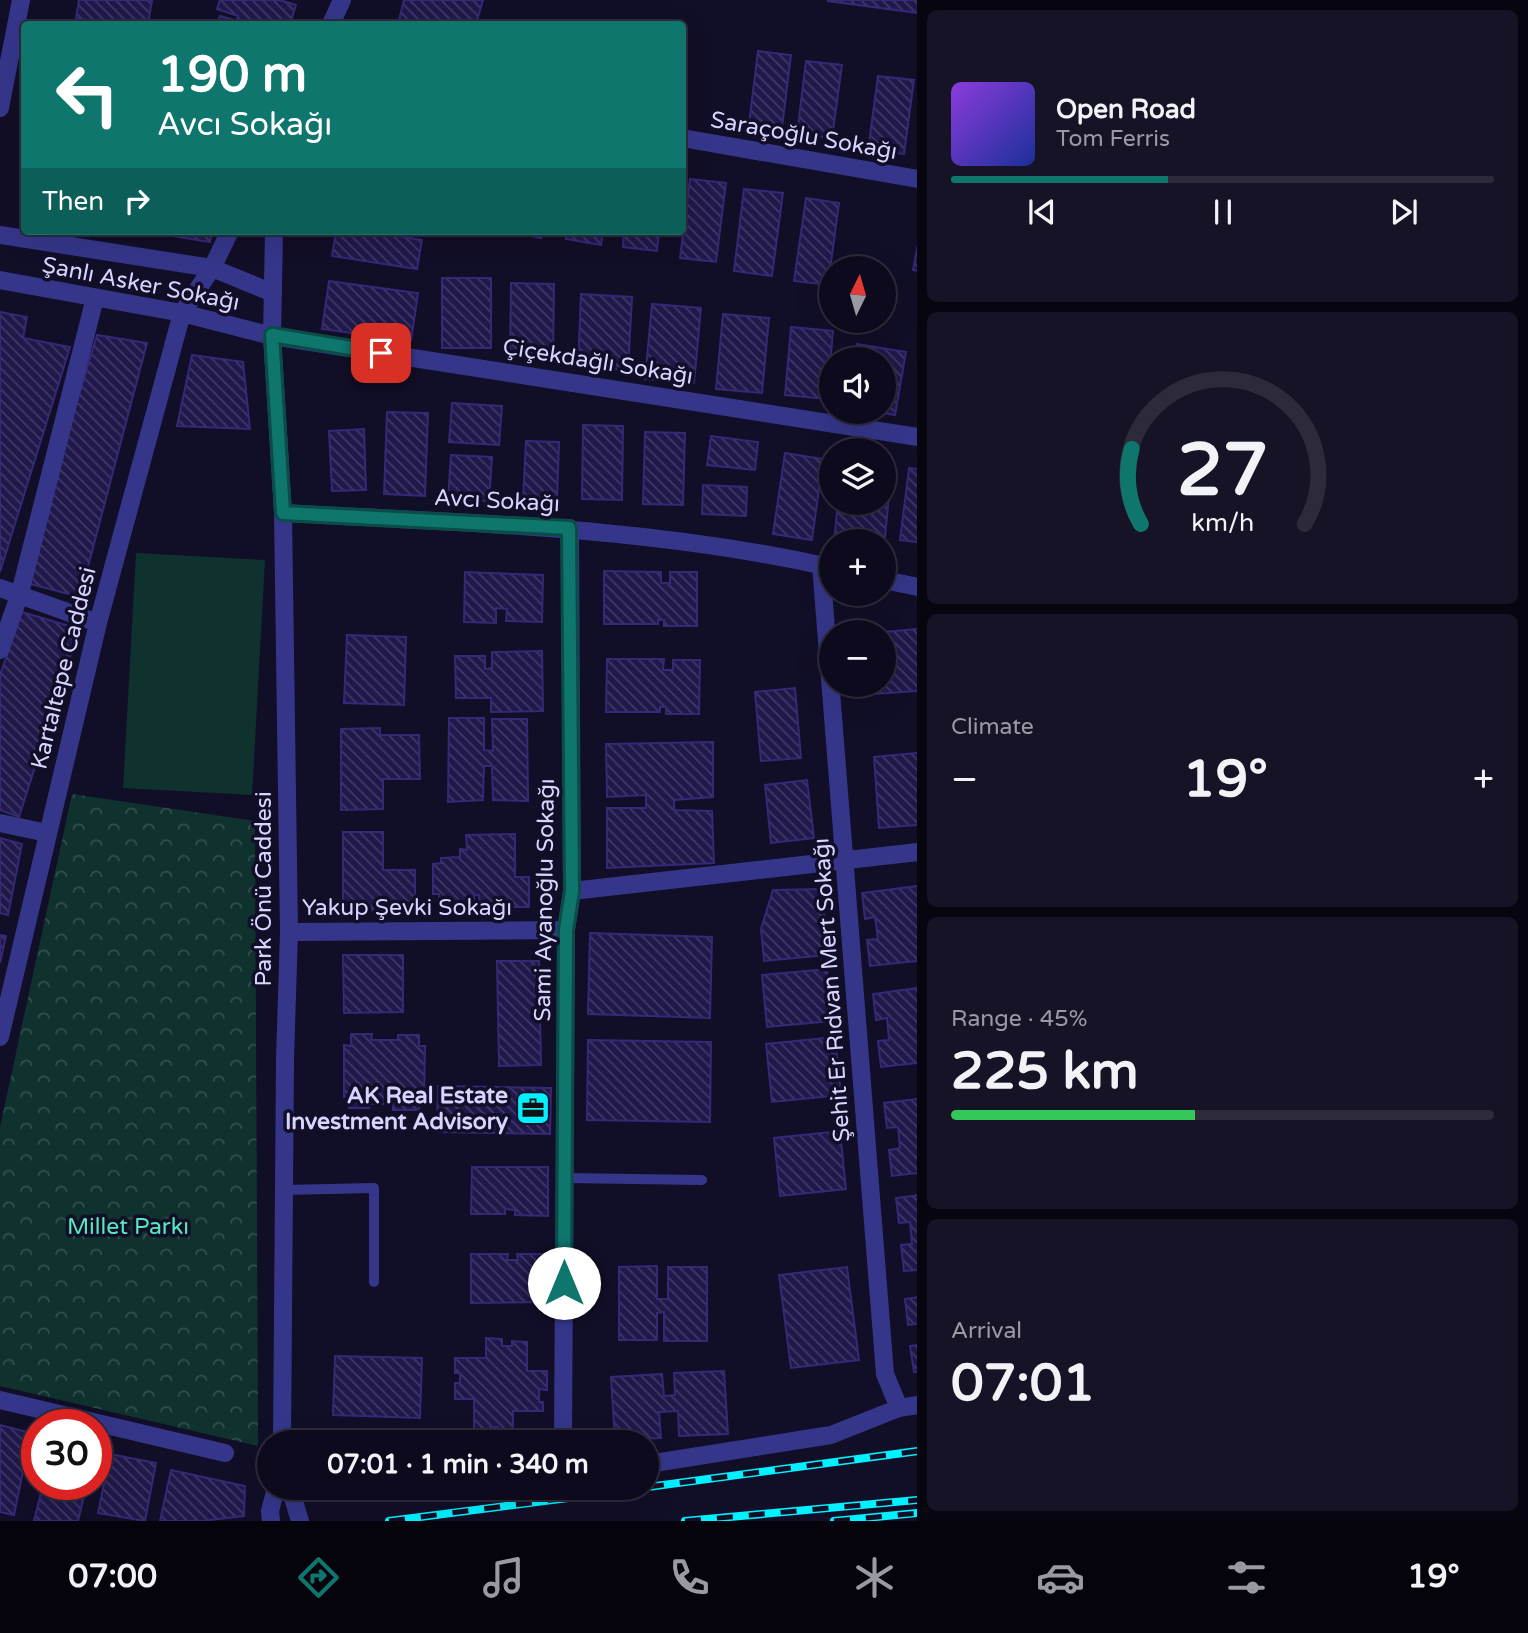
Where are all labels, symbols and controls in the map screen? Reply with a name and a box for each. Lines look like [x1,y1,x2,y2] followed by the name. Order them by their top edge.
[157,46,307,105] text: 190 m
[42,49,133,140] icon: left
[1056,94,1196,125] text: Open Road
[157,106,332,144] text: Avcı Sokağı
[708,106,899,166] street label: Saraçoğlu Sokağı
[1056,125,1170,153] text: Tom Ferris
[118,182,156,220] icon: right
[42,186,104,217] text: Then
[1023,193,1061,231] icon: previous
[1204,193,1242,231] icon: pause
[1385,193,1423,231] icon: next
[40,251,242,317] street label: Şanlı Asker Sokağı
[819,256,896,332] north arrow
[819,256,896,697] map controls
[351,323,411,383] pin
[501,333,695,391] street label: Çiçekdağlı Sokağı
[362,334,400,372] icon: arrive
[819,347,896,424] button: sound
[1177,428,1268,516] text: 27
[819,438,896,515] button: layers
[433,484,561,518] street label: Avcı Sokağı
[1191,508,1254,538] text: km/h
[819,529,896,606] button: +
[25,564,103,772] street label: Kartaltepe Caddesi
[819,620,896,697] button: −
[951,713,1034,741] text: Climate
[1183,748,1268,811] text: 19°
[951,757,978,803] text: −
[1473,757,1494,803] text: +
[529,778,561,1022] street label: Sami Ayanoğlu Sokağı
[250,791,278,987] street label: Park Önü Caddesi
[807,837,857,1143] street label: Şehit Er Rıdvan Mert Sokağı
[302,894,512,922] street label: Yakup Şevki Sokağı
[951,1005,1087,1033] text: Range · 45%
[951,1040,1139,1103] text: 225 km
[285,1082,509,1136] place label: AK Real Estate Investment Advisory
[514,1089,552,1127] office icon: AK Real Estate Investment Advisory
[67,1213,189,1241] park label: Millet Parkı
[527,1246,601,1320] position arrow
[951,1317,1022,1345] text: Arrival
[951,1352,1095,1415] text: 07:01
[21,1409,112,1500] speed limit sign: 30
[327,1449,589,1480] text: 07:01 · 1 min · 340 m
[294,1553,343,1602] icon: directions
[479,1553,528,1602] icon: music
[665,1553,714,1602] icon: phone
[850,1553,899,1602] icon: climate
[1036,1553,1085,1602] icon: car
[1222,1553,1271,1602] icon: filters
[68,1558,157,1596] text: 07:00
[1407,1558,1460,1596] text: 19°

